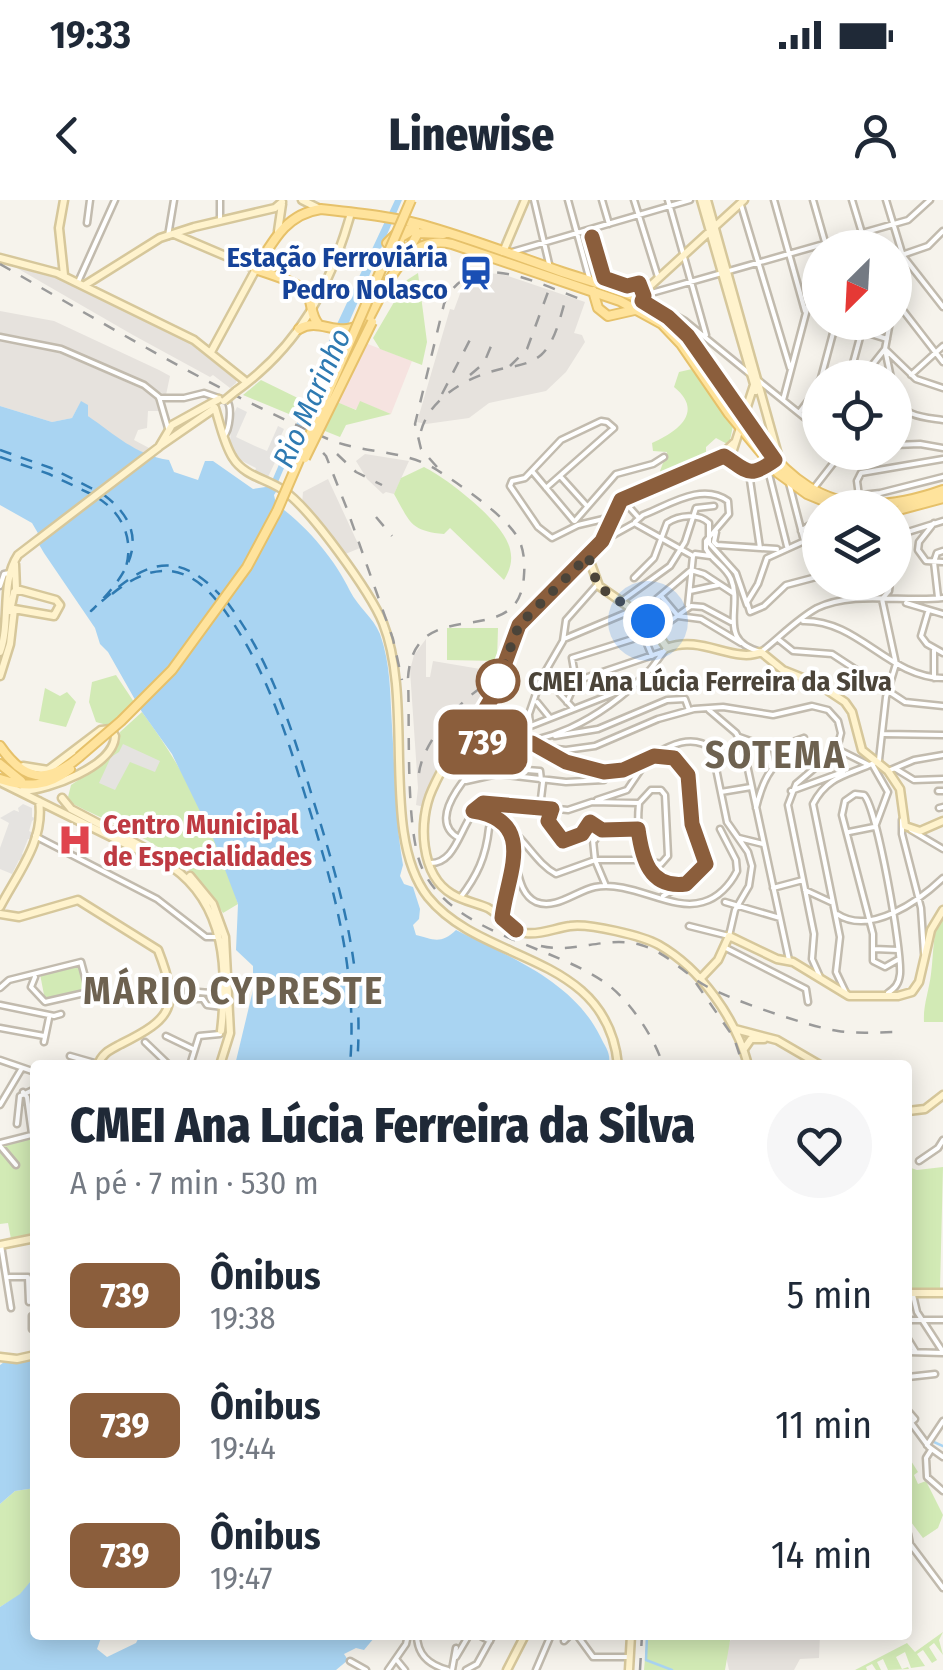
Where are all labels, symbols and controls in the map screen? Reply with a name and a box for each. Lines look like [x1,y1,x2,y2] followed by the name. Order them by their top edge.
[50,12,131,58] text: 19:33
[40,108,95,163] icon: back
[389,108,554,162] text: Linewise
[848,108,903,163] icon: person
[802,230,912,340] north arrow
[802,230,912,600] map controls
[227,241,448,306] place label: Estação Ferroviária Pedro Nolasco
[457,254,495,292] station icon: Estação Ferroviária Pedro Nolasco
[265,323,359,473] water label: Rio Marinho
[802,360,912,470] button: locate
[802,490,912,600] button: layers
[623,596,673,646] your location
[477,660,519,702] marker: CMEI Ana Lúcia Ferreira da Silva
[528,665,892,698] place label: CMEI Ana Lúcia Ferreira da Silva
[426,710,540,774] line badge: 739
[458,721,508,763] text: 739
[705,732,847,778] district label: SOTEMA
[103,808,312,873] place label: Centro Municipal de Especialidades
[56,821,94,859] hospital icon: Centro Municipal de Especialidades
[83,967,385,1014] district label: MÁRIO CYPRESTE
[767,1093,872,1198] button: heart
[70,1097,695,1155] text: CMEI Ana Lúcia Ferreira da Silva
[70,1164,319,1202] text: A pé · 7 min · 530 m
[210,1253,321,1299] text: Ônibus
[787,1272,872,1318] text: 5 min
[100,1274,150,1316] text: 739
[210,1299,276,1337] text: 19:38
[210,1383,321,1429] text: Ônibus
[775,1402,872,1448] text: 11 min
[100,1404,150,1446] text: 739
[210,1429,276,1467] text: 19:44
[210,1513,321,1559] text: Ônibus
[771,1532,872,1578] text: 14 min
[100,1534,150,1576] text: 739
[210,1559,273,1597] text: 19:47

